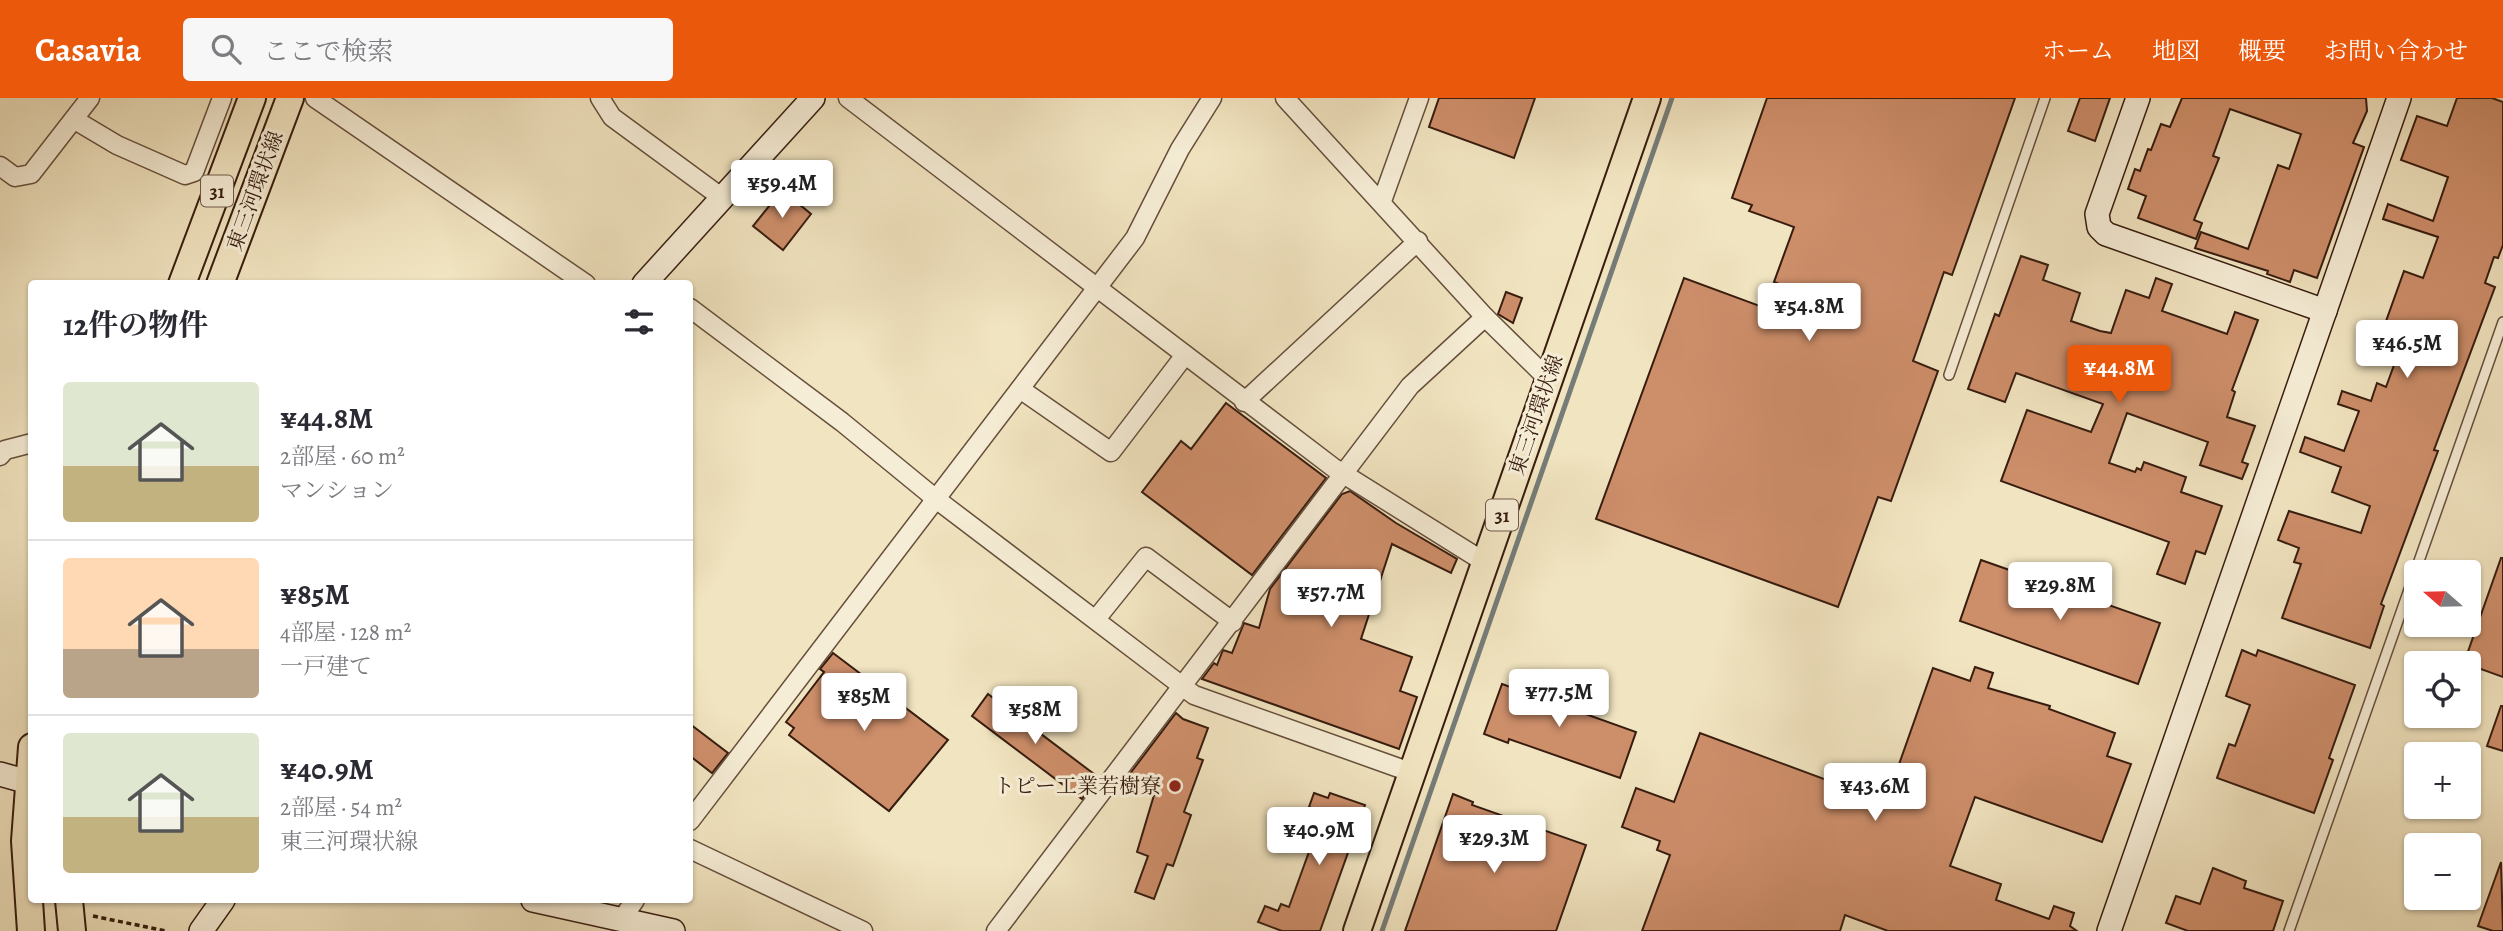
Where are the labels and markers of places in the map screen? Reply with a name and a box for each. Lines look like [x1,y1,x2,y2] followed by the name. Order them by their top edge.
[725,160,839,220] pin: ¥59.4M
[1752,284,1866,343] pin: ¥54.8M
[2350,320,2464,380] pin: ¥46.5M
[2062,345,2176,405] pin: ¥44.8M
[2003,562,2117,622] pin: ¥29.8M
[1274,570,1388,629] pin: ¥57.7M
[1502,670,1616,729] pin: ¥77.5M
[823,674,905,733] pin: ¥85M
[994,686,1076,746] pin: ¥58M
[1818,764,1932,823] pin: ¥43.6M
[994,772,1161,800] place label: トピー工業若樹寮
[1167,778,1183,794] marker: トピー工業若樹寮
[1262,808,1376,867] pin: ¥40.9M
[1437,816,1551,875] pin: ¥29.3M

